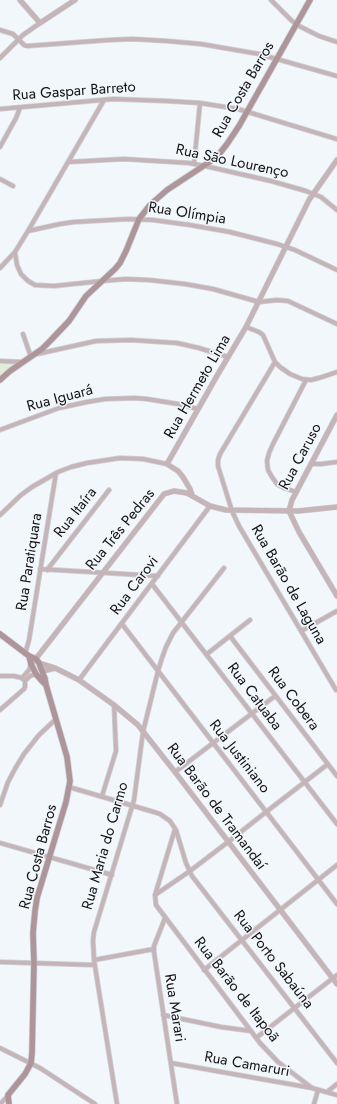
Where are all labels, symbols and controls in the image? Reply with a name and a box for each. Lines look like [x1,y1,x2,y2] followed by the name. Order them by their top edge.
[209,39,279,141] street label: Rua Costa Barros
[12,79,136,105] street label: Rua Gaspar Barreto
[174,141,290,183] street label: Rua São Lourenço
[147,199,227,229] street label: Rua Olímpia
[161,332,235,442] street label: Rua Hermeto Lima
[25,382,95,416] street label: Rua Iguará
[276,421,326,493] street label: Rua Caruso
[51,484,101,542] street label: Rua Itaíra
[83,486,159,574] street label: Rua Três Pedras
[13,512,47,612] street label: Rua Paratiquara
[246,522,330,648] street label: Rua Barão de Laguna
[107,553,163,619] street label: Rua Carovi
[223,660,285,734] street label: Rua Catuaba
[263,664,323,734] street label: Rua Cobera
[205,717,273,797] street label: Rua Justiniano
[162,740,270,874] street label: Rua Barão de Tramandaí
[79,780,133,912] street label: Rua Maria do Carmo
[16,803,62,911] street label: Rua Costa Barros
[229,907,317,1013] street label: Rua Porto Sabaúna
[190,934,282,1046] street label: Rua Barão de Itapoã
[160,973,188,1043] street label: Rua Marari
[203,1049,291,1081] street label: Rua Camaruri

